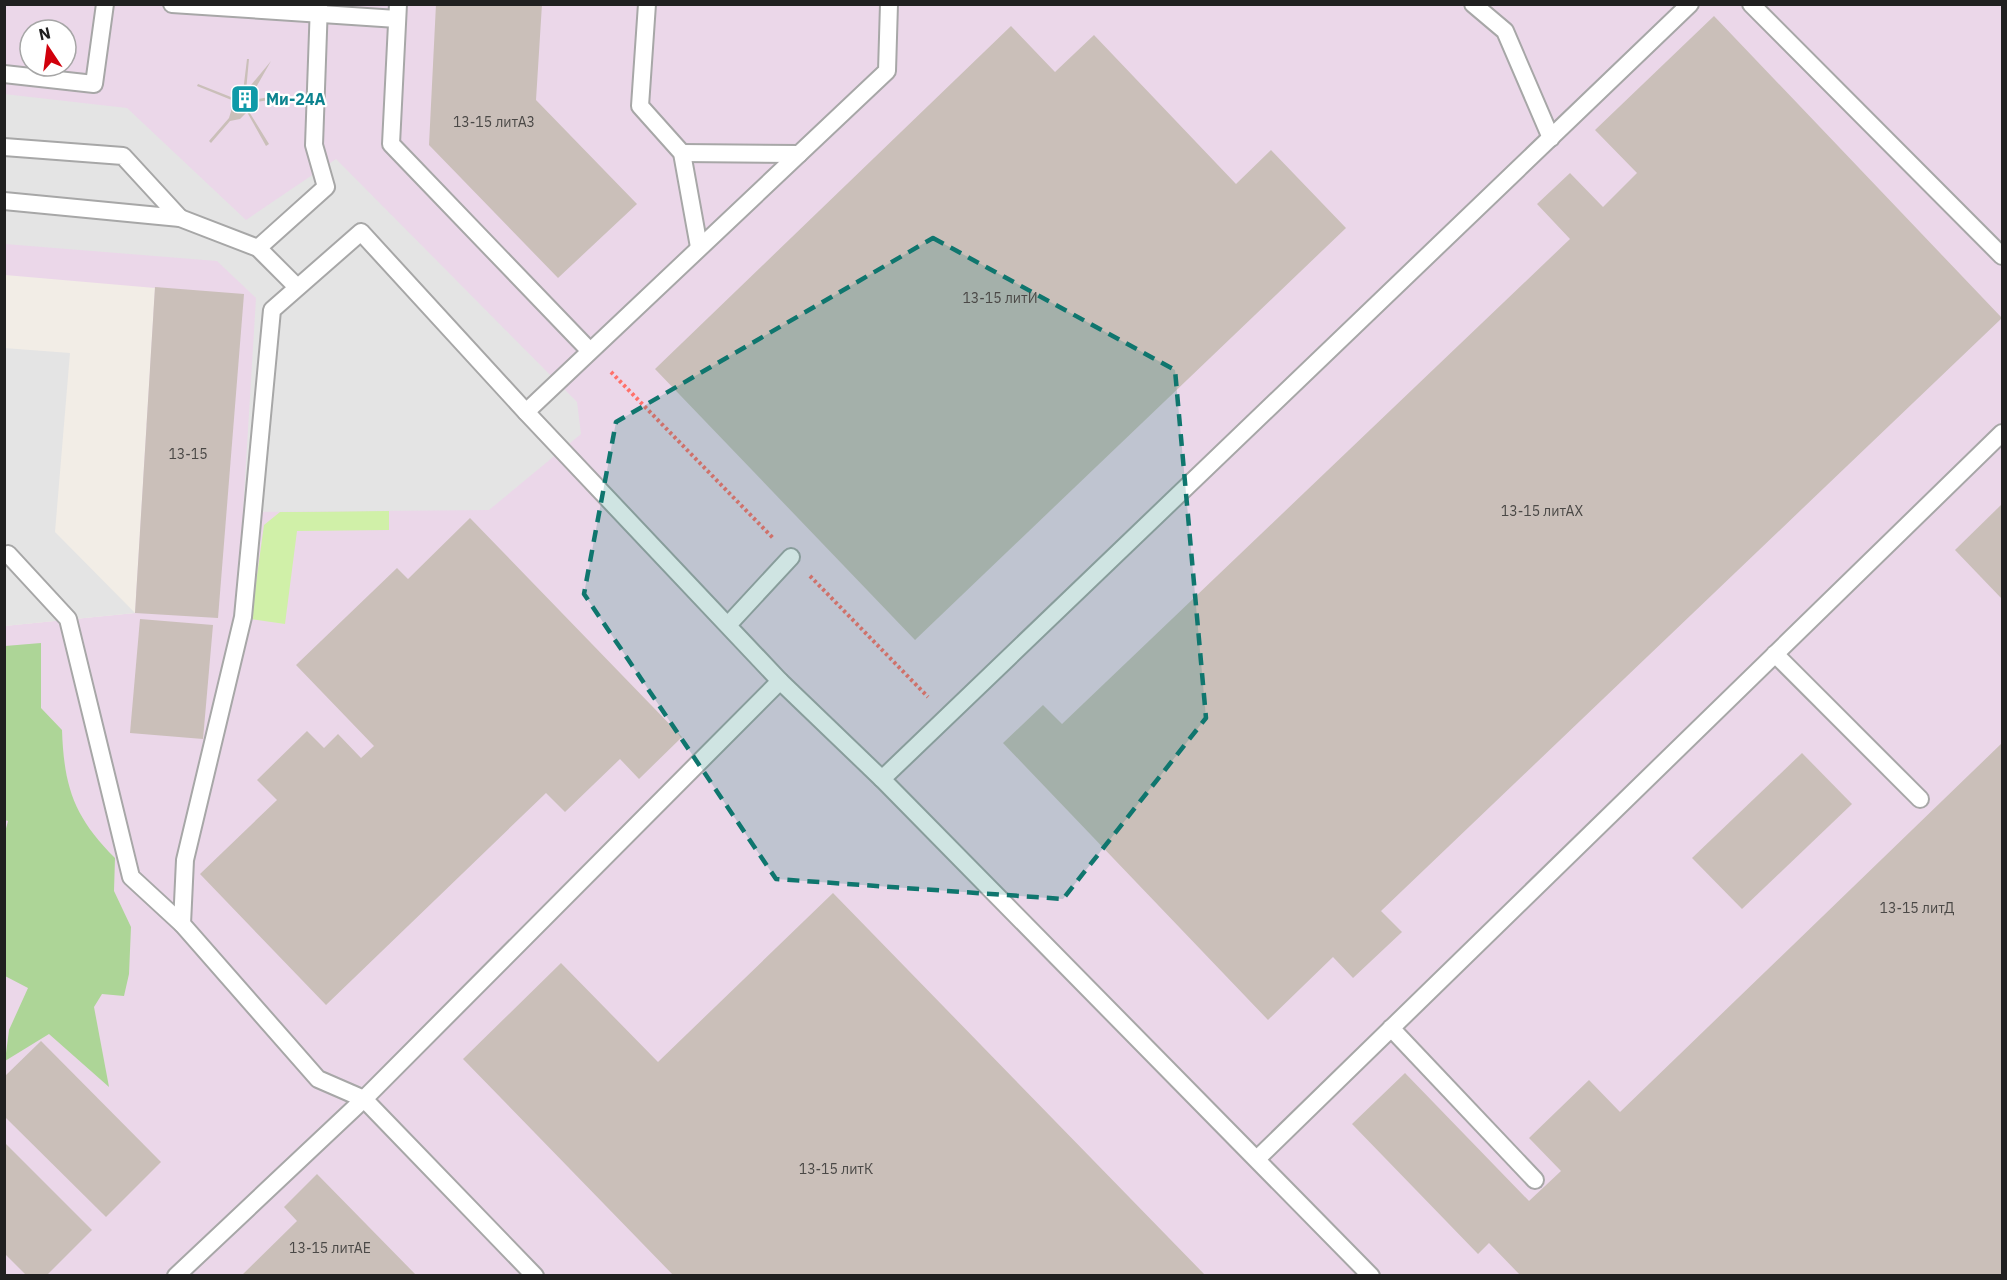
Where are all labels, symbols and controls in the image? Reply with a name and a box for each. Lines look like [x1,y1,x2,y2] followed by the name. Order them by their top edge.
[18,18,78,78] north arrow
[37,22,53,44] text: N
[229,83,261,115] building icon: Ми-24А
[266,89,326,109] place label: Ми-24А
[453,113,535,131] house number: 13-15 литА3
[962,289,1038,307] house number: 13-15 литИ
[168,445,208,463] house number: 13-15
[1501,502,1584,520] house number: 13-15 литАХ
[1880,899,1954,917] house number: 13-15 литД
[799,1160,873,1178] house number: 13-15 литК
[289,1239,371,1257] house number: 13-15 литАЕ

